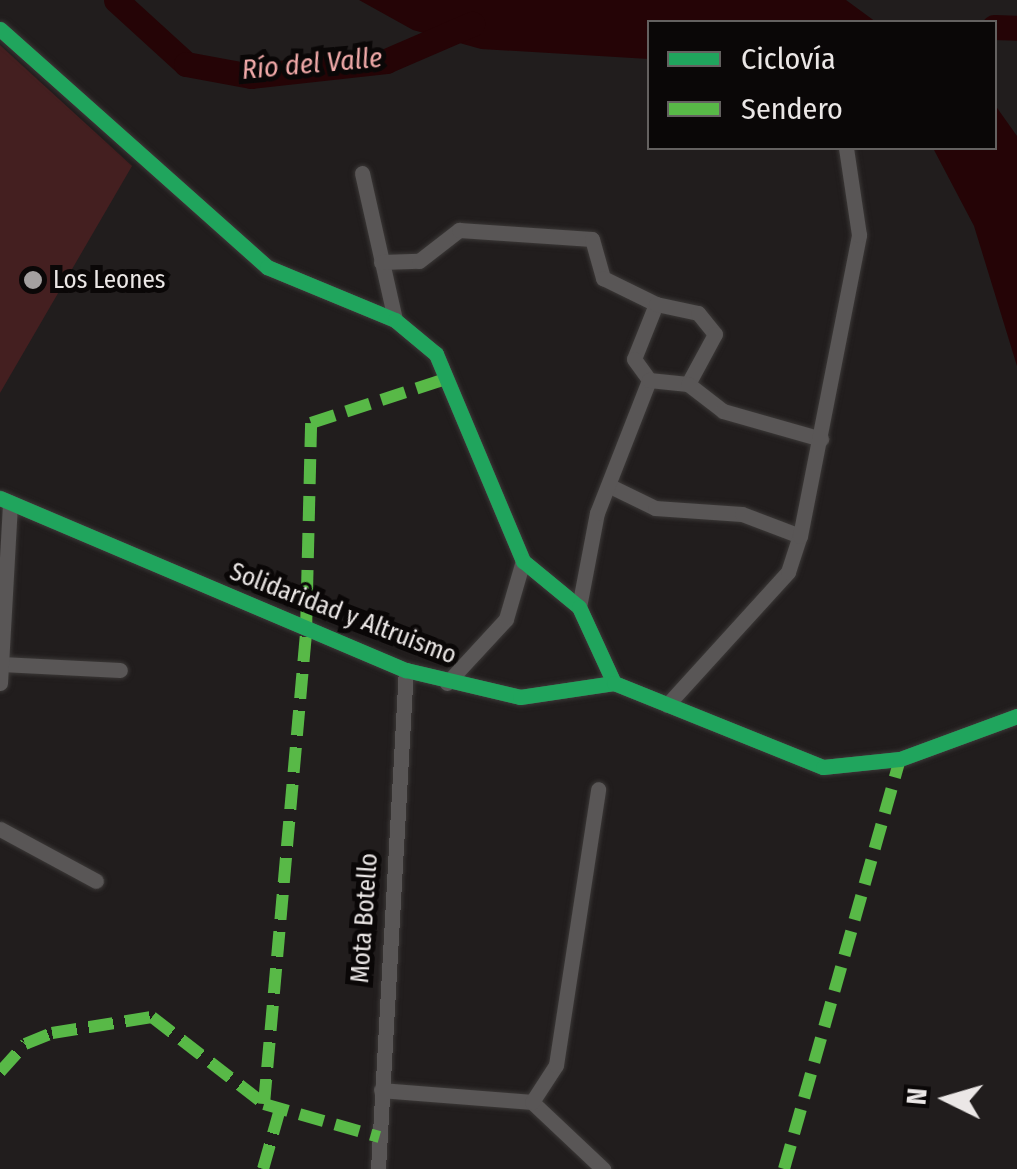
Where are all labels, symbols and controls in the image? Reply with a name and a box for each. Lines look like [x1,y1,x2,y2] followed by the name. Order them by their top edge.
[647,20,997,150] legend
[240,41,384,87] water label: Río del Valle
[741,41,836,77] text: Ciclovía
[741,91,843,127] text: Sendero
[53,265,165,295] place label: Los Leones
[22,269,44,291] marker: Los Leones
[226,557,460,671] street label: Solidaridad y Altruismo
[345,852,385,984] street label: Mota Botello
[897,1049,997,1149] north arrow
[899,1087,934,1106] text: N

